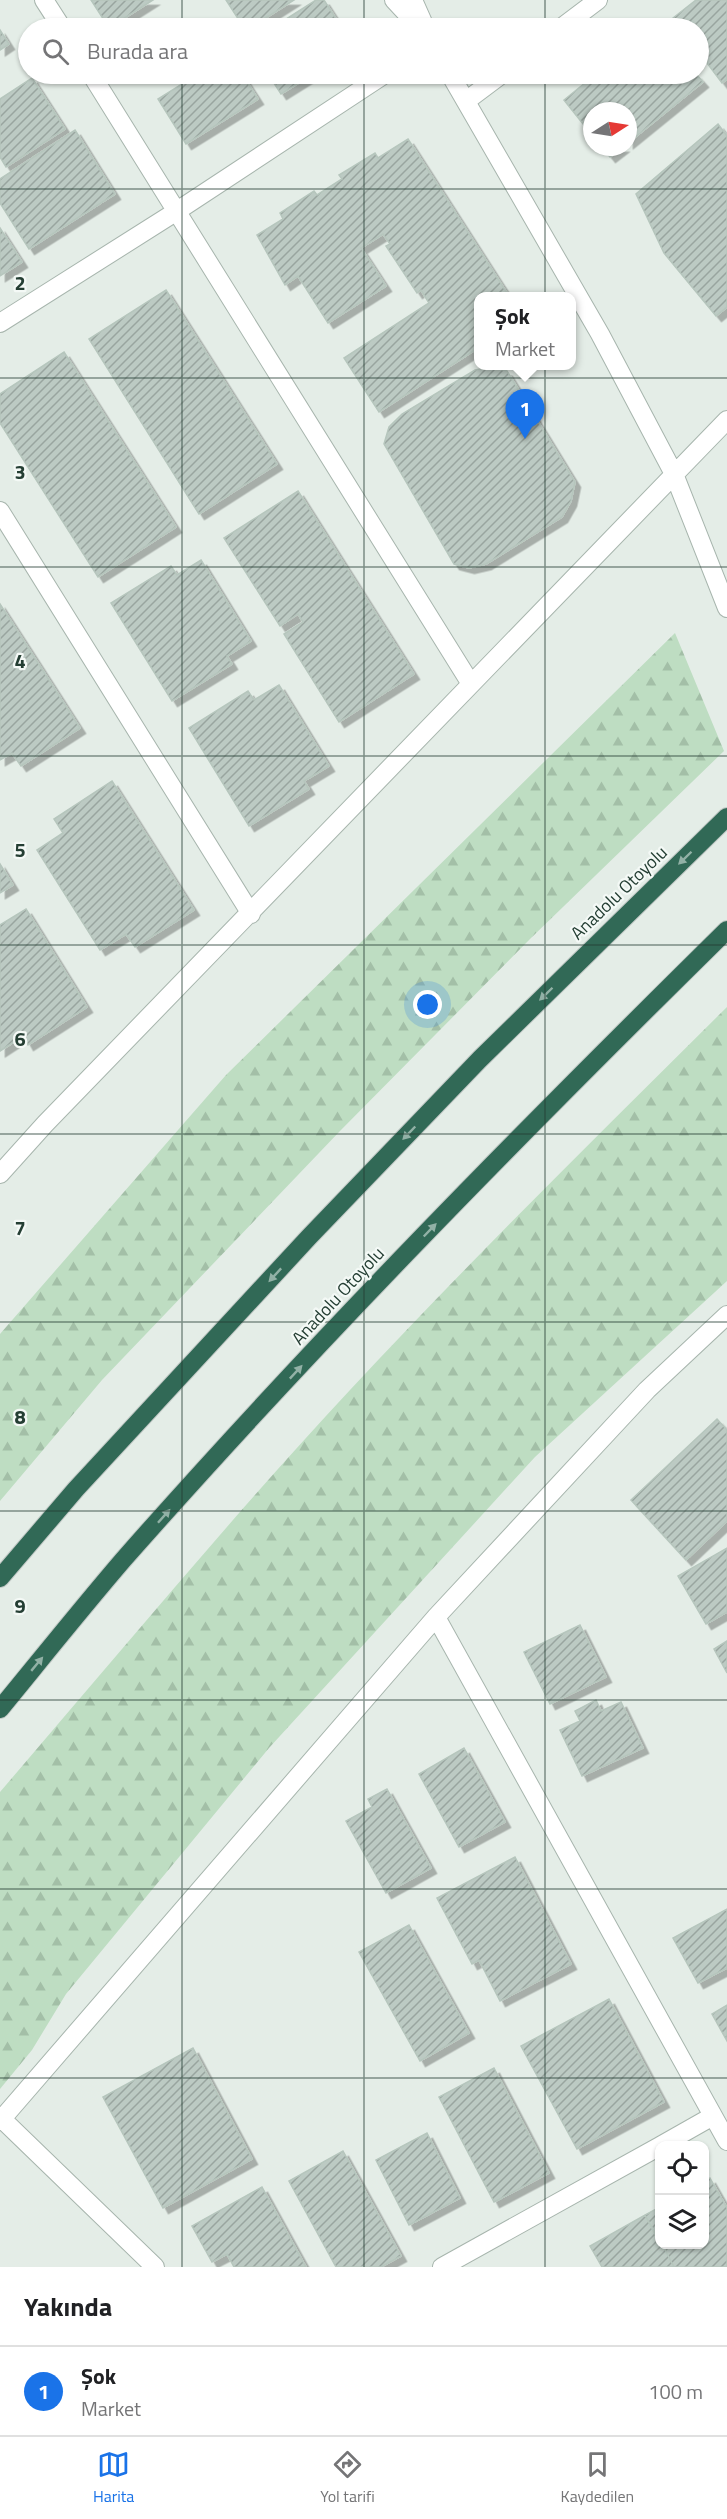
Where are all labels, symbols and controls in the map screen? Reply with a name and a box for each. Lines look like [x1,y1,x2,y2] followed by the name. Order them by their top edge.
[18,18,709,84] search box
[87,34,188,68] text: Burada ara
[39,35,72,68] icon: search
[583,102,637,156] north arrow
[14,267,26,298] text: 2
[474,292,576,370] popup
[495,299,530,333] text: Şok
[495,333,555,364] text: Market
[506,390,544,439] pin: 1
[14,456,26,487] text: 3
[14,645,26,676] text: 4
[14,834,26,865] text: 5
[564,839,673,946] street label: Anadolu Otoyolu
[678,851,693,865] one-way arrow
[539,987,553,1001] one-way arrow
[413,990,442,1019] your location
[14,1023,26,1054] text: 6
[402,1126,416,1141] one-way arrow
[14,1212,26,1243] text: 7
[423,1223,437,1238] one-way arrow
[285,1241,390,1351] street label: Anadolu Otoyolu
[268,1267,282,1281] one-way arrow
[289,1364,303,1379] one-way arrow
[14,1401,26,1432] text: 8
[157,1508,171,1523] one-way arrow
[14,1590,26,1621] text: 9
[31,1656,44,1672] one-way arrow
[655,2141,709,2249] map controls
[655,2141,709,2195] button: locate
[655,2195,709,2249] button: layers
[24,2287,112,2326] text: Yakında
[81,2359,116,2393] text: Şok
[38,2376,49,2407] text: 1
[648,2376,703,2407] text: 100 m
[81,2393,141,2424] text: Market
[93,2448,134,2508] tab: Harita
[320,2448,375,2508] tab: Yol tarifi
[561,2448,634,2508] tab: Kaydedilen

